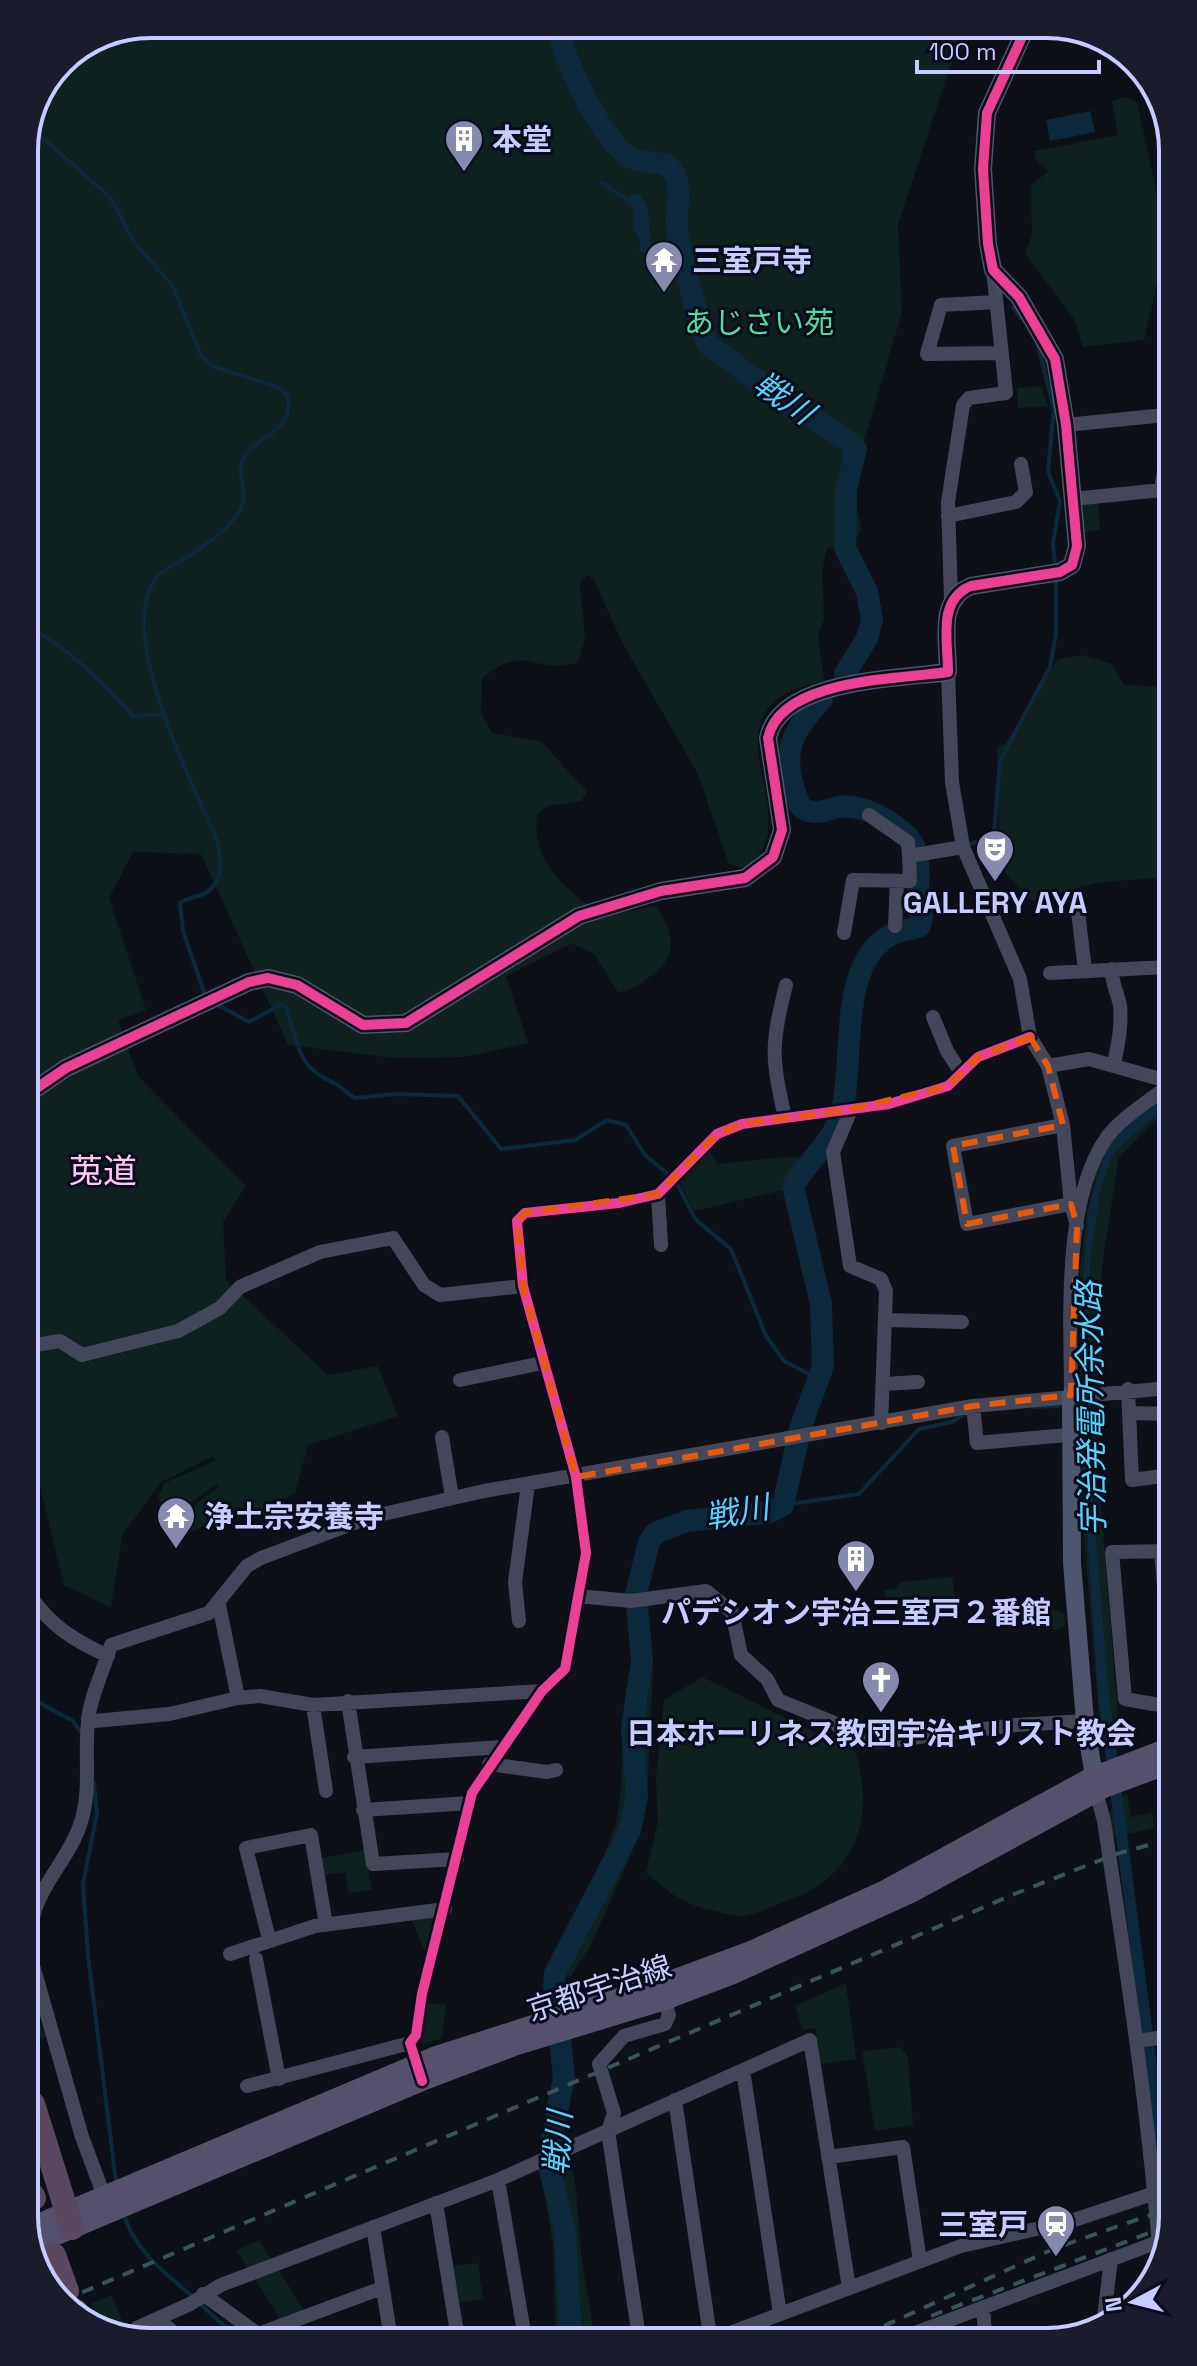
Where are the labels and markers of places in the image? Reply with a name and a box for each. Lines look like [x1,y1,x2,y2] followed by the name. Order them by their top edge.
[443,118,485,173] building icon: 本堂
[492,120,552,159] place label: 本堂
[643,239,685,294] temple icon: 三室戸寺
[692,241,812,280] place label: 三室戸寺
[974,828,1016,883] theatre icon: GALLERY AYA
[903,883,1087,922] place label: GALLERY AYA
[155,1495,197,1550] temple icon: 浄土宗安養寺
[204,1497,384,1536] place label: 浄土宗安養寺
[835,1538,877,1593] building icon: パデシオン宇治三室戸２番館
[661,1593,1051,1632] place label: パデシオン宇治三室戸２番館
[860,1659,902,1714] church icon: 日本ホーリネス教団宇治キリスト教会
[626,1714,1136,1753] place label: 日本ホーリネス教団宇治キリスト教会
[1035,2203,1077,2258] station icon: 三室戸
[938,2205,1028,2244] place label: 三室戸

